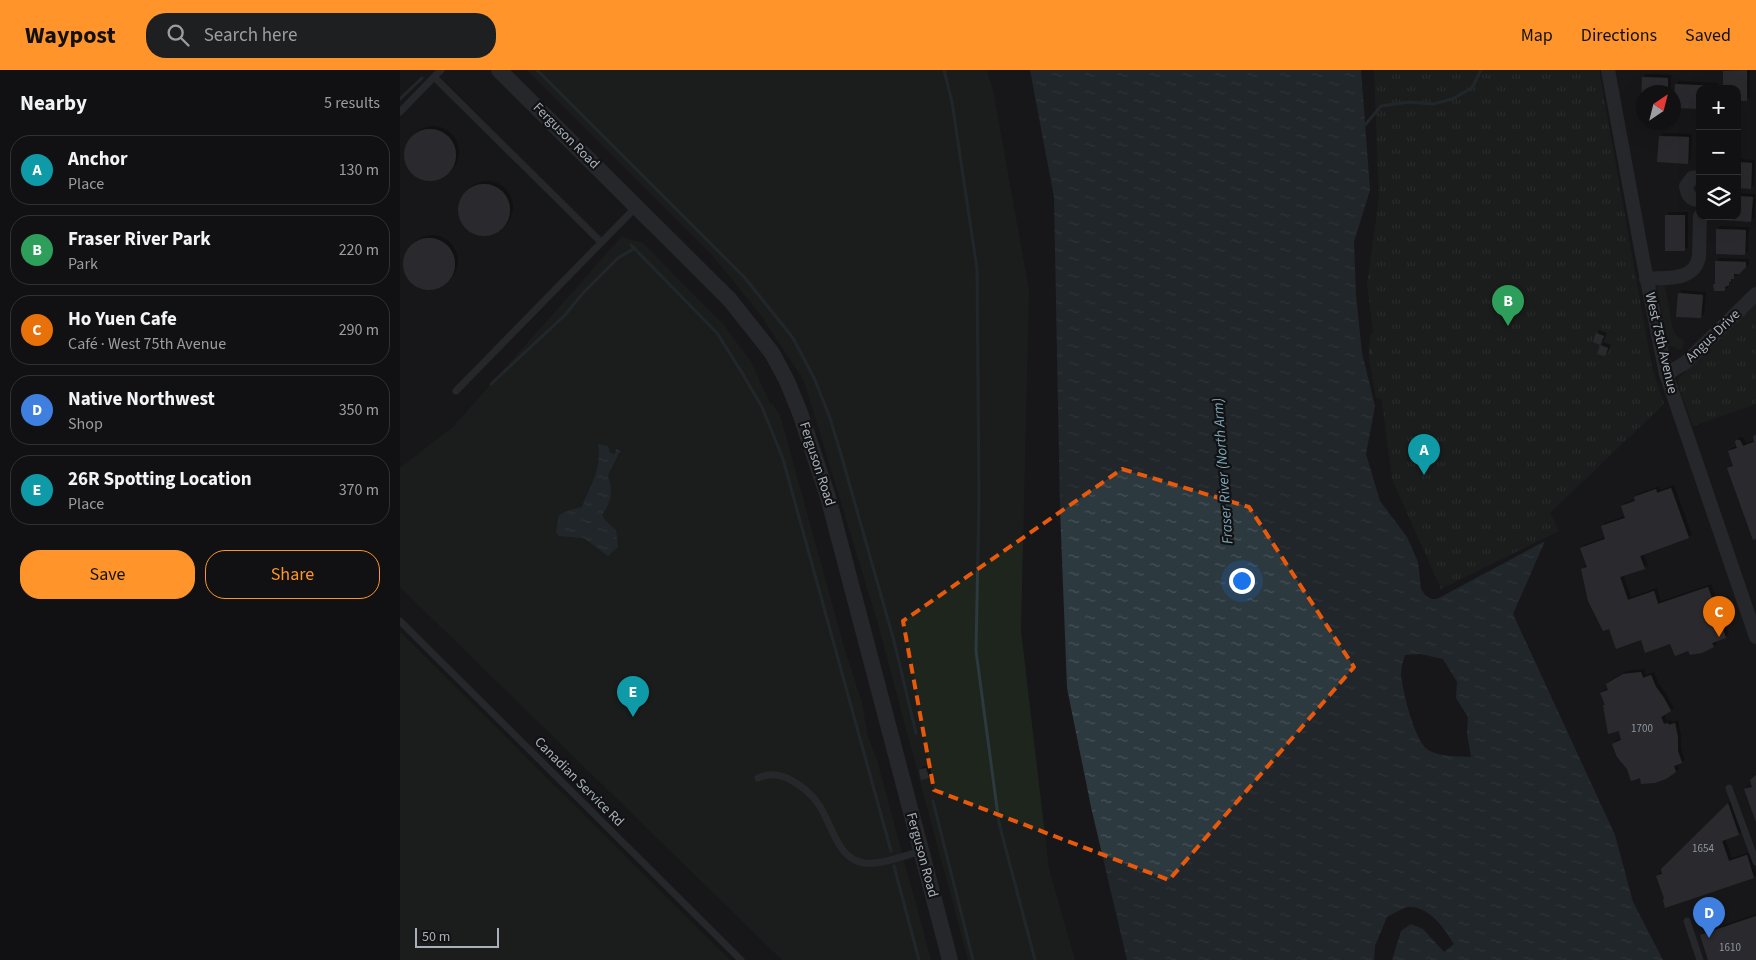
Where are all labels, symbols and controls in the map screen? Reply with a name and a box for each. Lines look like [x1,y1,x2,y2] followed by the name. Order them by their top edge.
[146,13,496,58] search box
[25,18,116,53] text: Waypost
[164,21,192,49] icon: search
[204,22,297,49] text: Search here
[1521,23,1553,48] text: Map
[1581,23,1657,48] text: Directions
[1685,23,1731,48] text: Saved
[1636,85,1681,130] north arrow
[1696,85,1741,220] map controls
[1696,85,1741,130] button: +
[20,88,87,118] text: Nearby
[324,92,380,114] text: 5 results
[528,98,604,174] street label: Ferguson Road
[1696,130,1741,175] button: −
[68,146,128,173] text: Anchor
[32,159,42,181] text: A
[339,159,379,181] text: 130 m
[68,173,104,195] text: Place
[1696,175,1741,220] button: layers
[68,226,211,253] text: Fraser River Park
[32,239,42,261] text: B
[339,239,379,261] text: 220 m
[68,253,98,275] text: Park
[1492,285,1524,326] pin: B
[1640,290,1682,396] street label: West 75th Avenue
[1681,305,1745,367] street label: Angus Drive
[68,306,177,333] text: Ho Yuen Cafe
[32,319,42,341] text: C
[339,319,379,341] text: 290 m
[68,333,226,355] text: Café · West 75th Avenue
[68,386,215,413] text: Native Northwest
[1207,397,1239,545] water label: Fraser River (North Arm)
[32,399,42,421] text: D
[339,399,379,421] text: 350 m
[68,413,103,435] text: Shop
[794,420,840,508] street label: Ferguson Road
[1408,434,1440,475] pin: A
[68,466,252,493] text: 26R Spotting Location
[33,479,41,501] text: E
[339,479,379,501] text: 370 m
[68,493,104,515] text: Place
[20,550,195,599] button: Save
[205,550,380,599] button: Share
[1229,568,1255,594] your location
[1703,596,1735,637] pin: C
[617,676,649,717] pin: E
[1631,721,1653,736] house number: 1700
[530,733,628,831] street label: Canadian Service Rd
[901,810,943,900] street label: Ferguson Road
[1692,841,1714,856] house number: 1654
[1693,897,1725,938] pin: D
[415,925,499,948] scale bar
[422,927,450,947] text: 50 m
[1719,940,1741,955] house number: 1610

